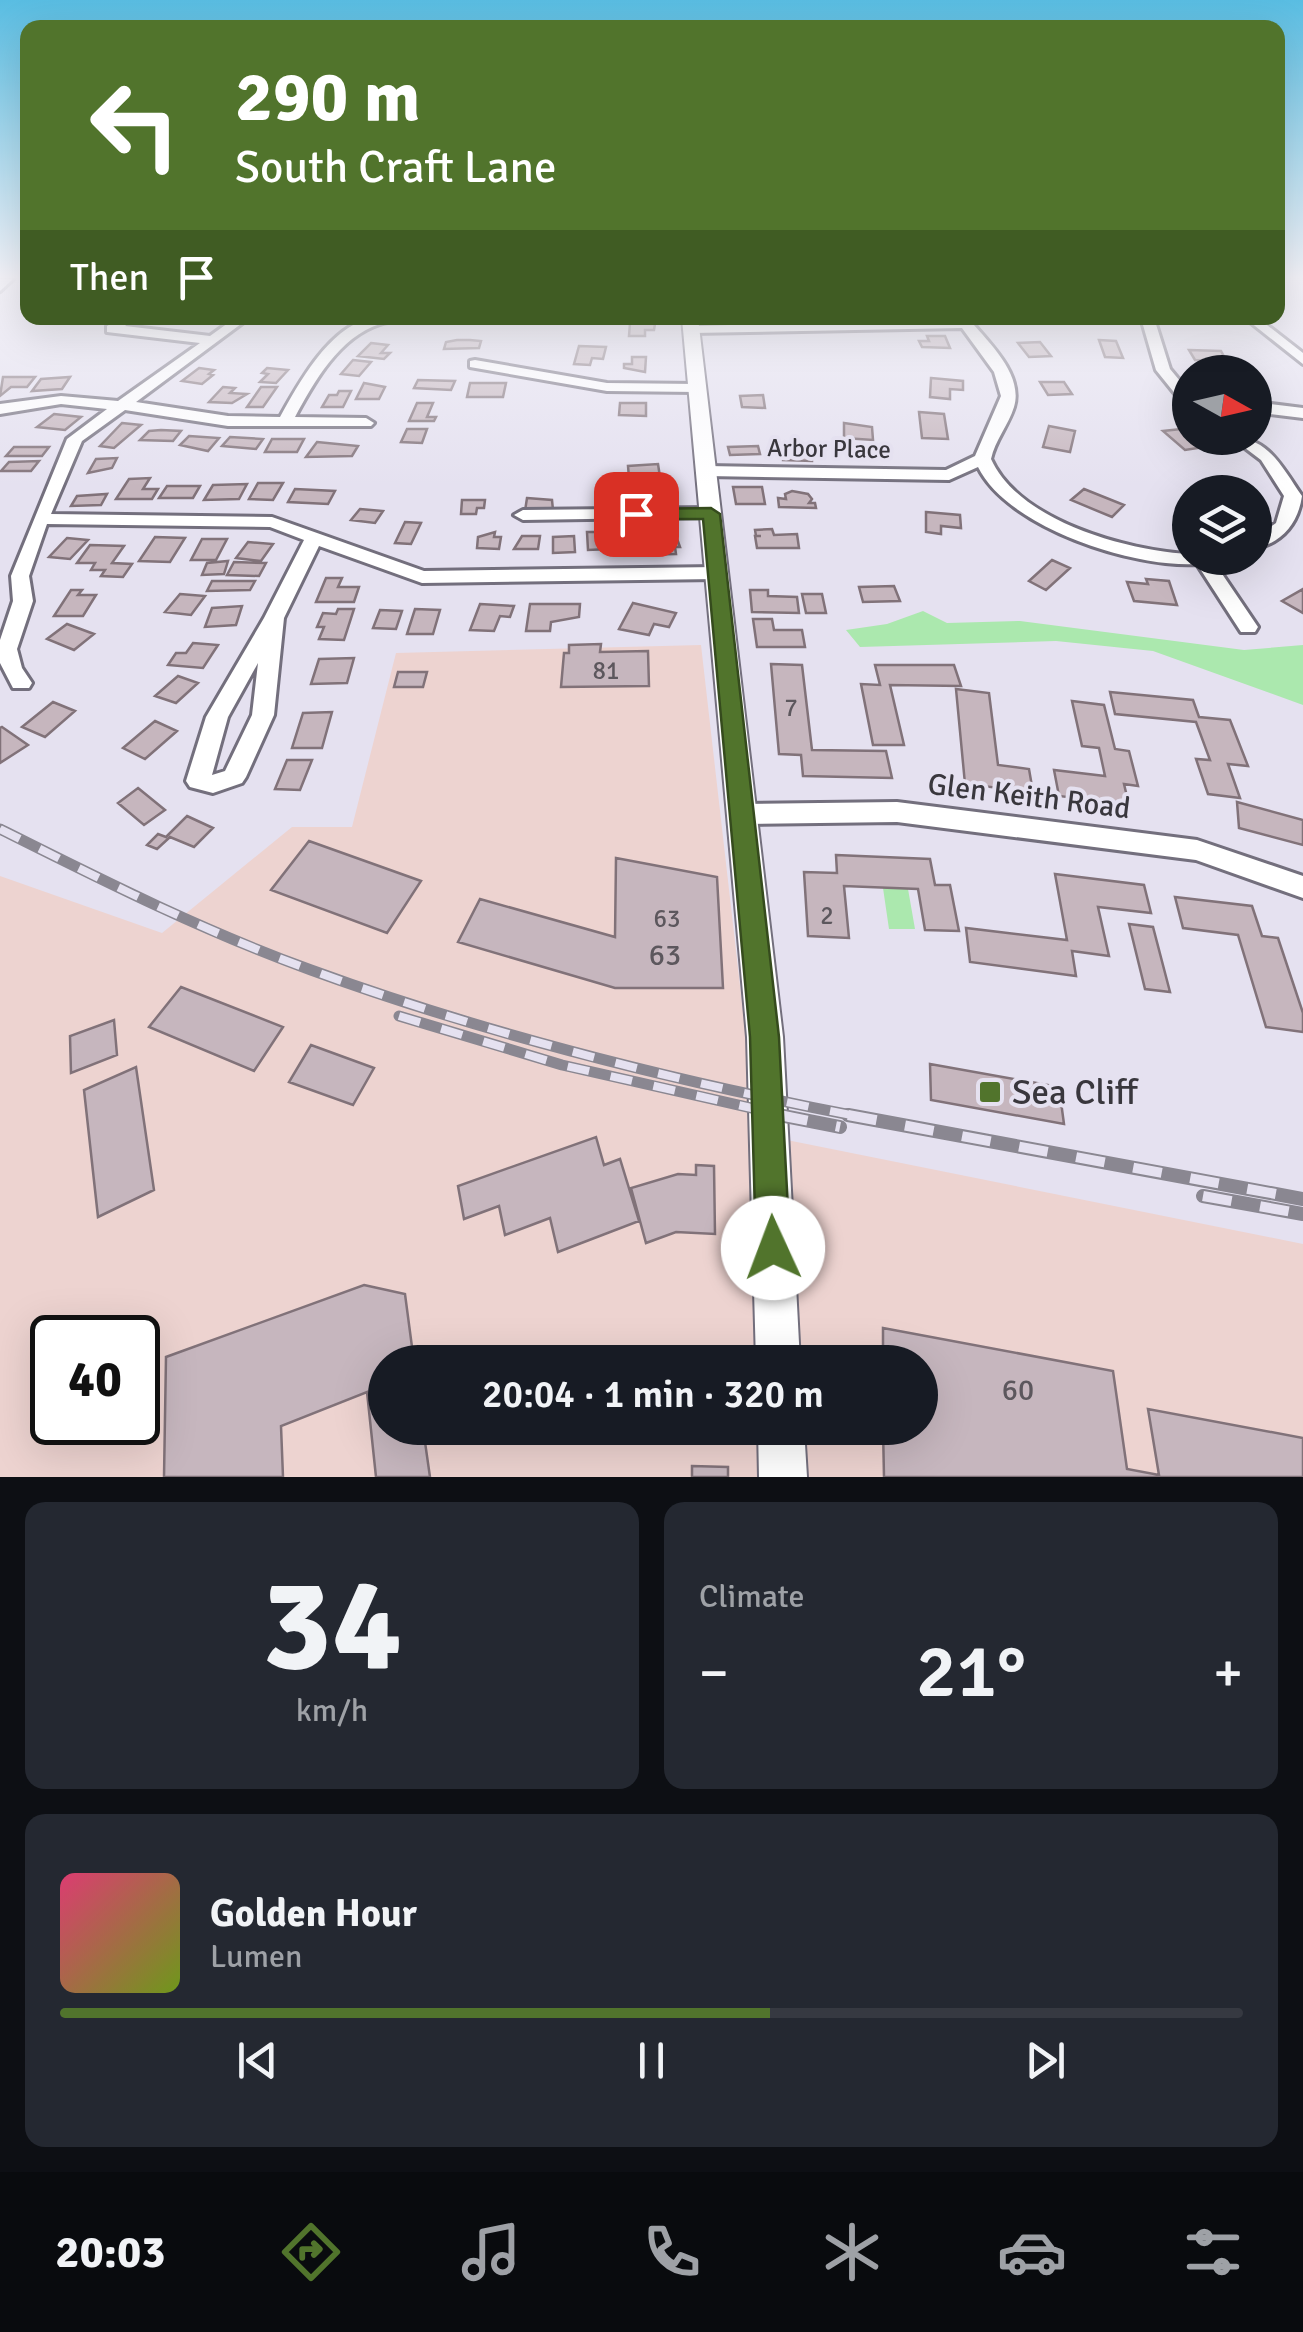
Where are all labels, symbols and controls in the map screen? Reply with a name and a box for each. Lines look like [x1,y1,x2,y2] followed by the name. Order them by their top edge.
[235,54,420,140] text: 290 m
[70,60,200,190] icon: left
[235,140,557,195] text: South Craft Lane
[169,250,224,305] icon: arrive
[70,254,149,301] text: Then
[1172,355,1272,455] north arrow
[1172,355,1272,575] map controls
[767,432,891,465] street label: Arbor Place
[594,472,679,557] pin
[1172,475,1272,575] button: layers
[609,487,664,542] icon: arrive
[592,655,620,686] house number: 81
[784,692,798,723] house number: 7
[926,766,1132,827] street label: Glen Keith Road
[820,900,834,931] house number: 2
[653,903,681,934] house number: 63
[649,937,681,974] house number: 63
[1012,1071,1139,1114] place label: Sea Cliff
[977,1079,1003,1105] marker: Sea Cliff
[721,1196,825,1300] position arrow
[30,1315,160,1445] speed limit sign: 40
[482,1371,824,1418] text: 20:04 · 1 min · 320 m
[1002,1372,1034,1409] house number: 60
[262,1546,402,1706] text: 34
[699,1577,805,1616] text: Climate
[916,1625,1026,1718] text: 21°
[699,1639,729,1707] text: −
[1213,1639,1243,1707] text: +
[296,1691,368,1730] text: km/h
[210,1890,417,1937] text: Golden Hour
[210,1937,302,1976] text: Lumen
[230,2033,285,2088] icon: previous
[624,2033,679,2088] icon: pause
[1018,2033,1073,2088] icon: next
[276,2217,346,2287] icon: directions
[456,2217,526,2287] icon: music
[637,2217,707,2287] icon: phone
[817,2217,887,2287] icon: climate
[997,2217,1067,2287] icon: car
[1178,2217,1248,2287] icon: filters
[55,2225,166,2280] text: 20:03

